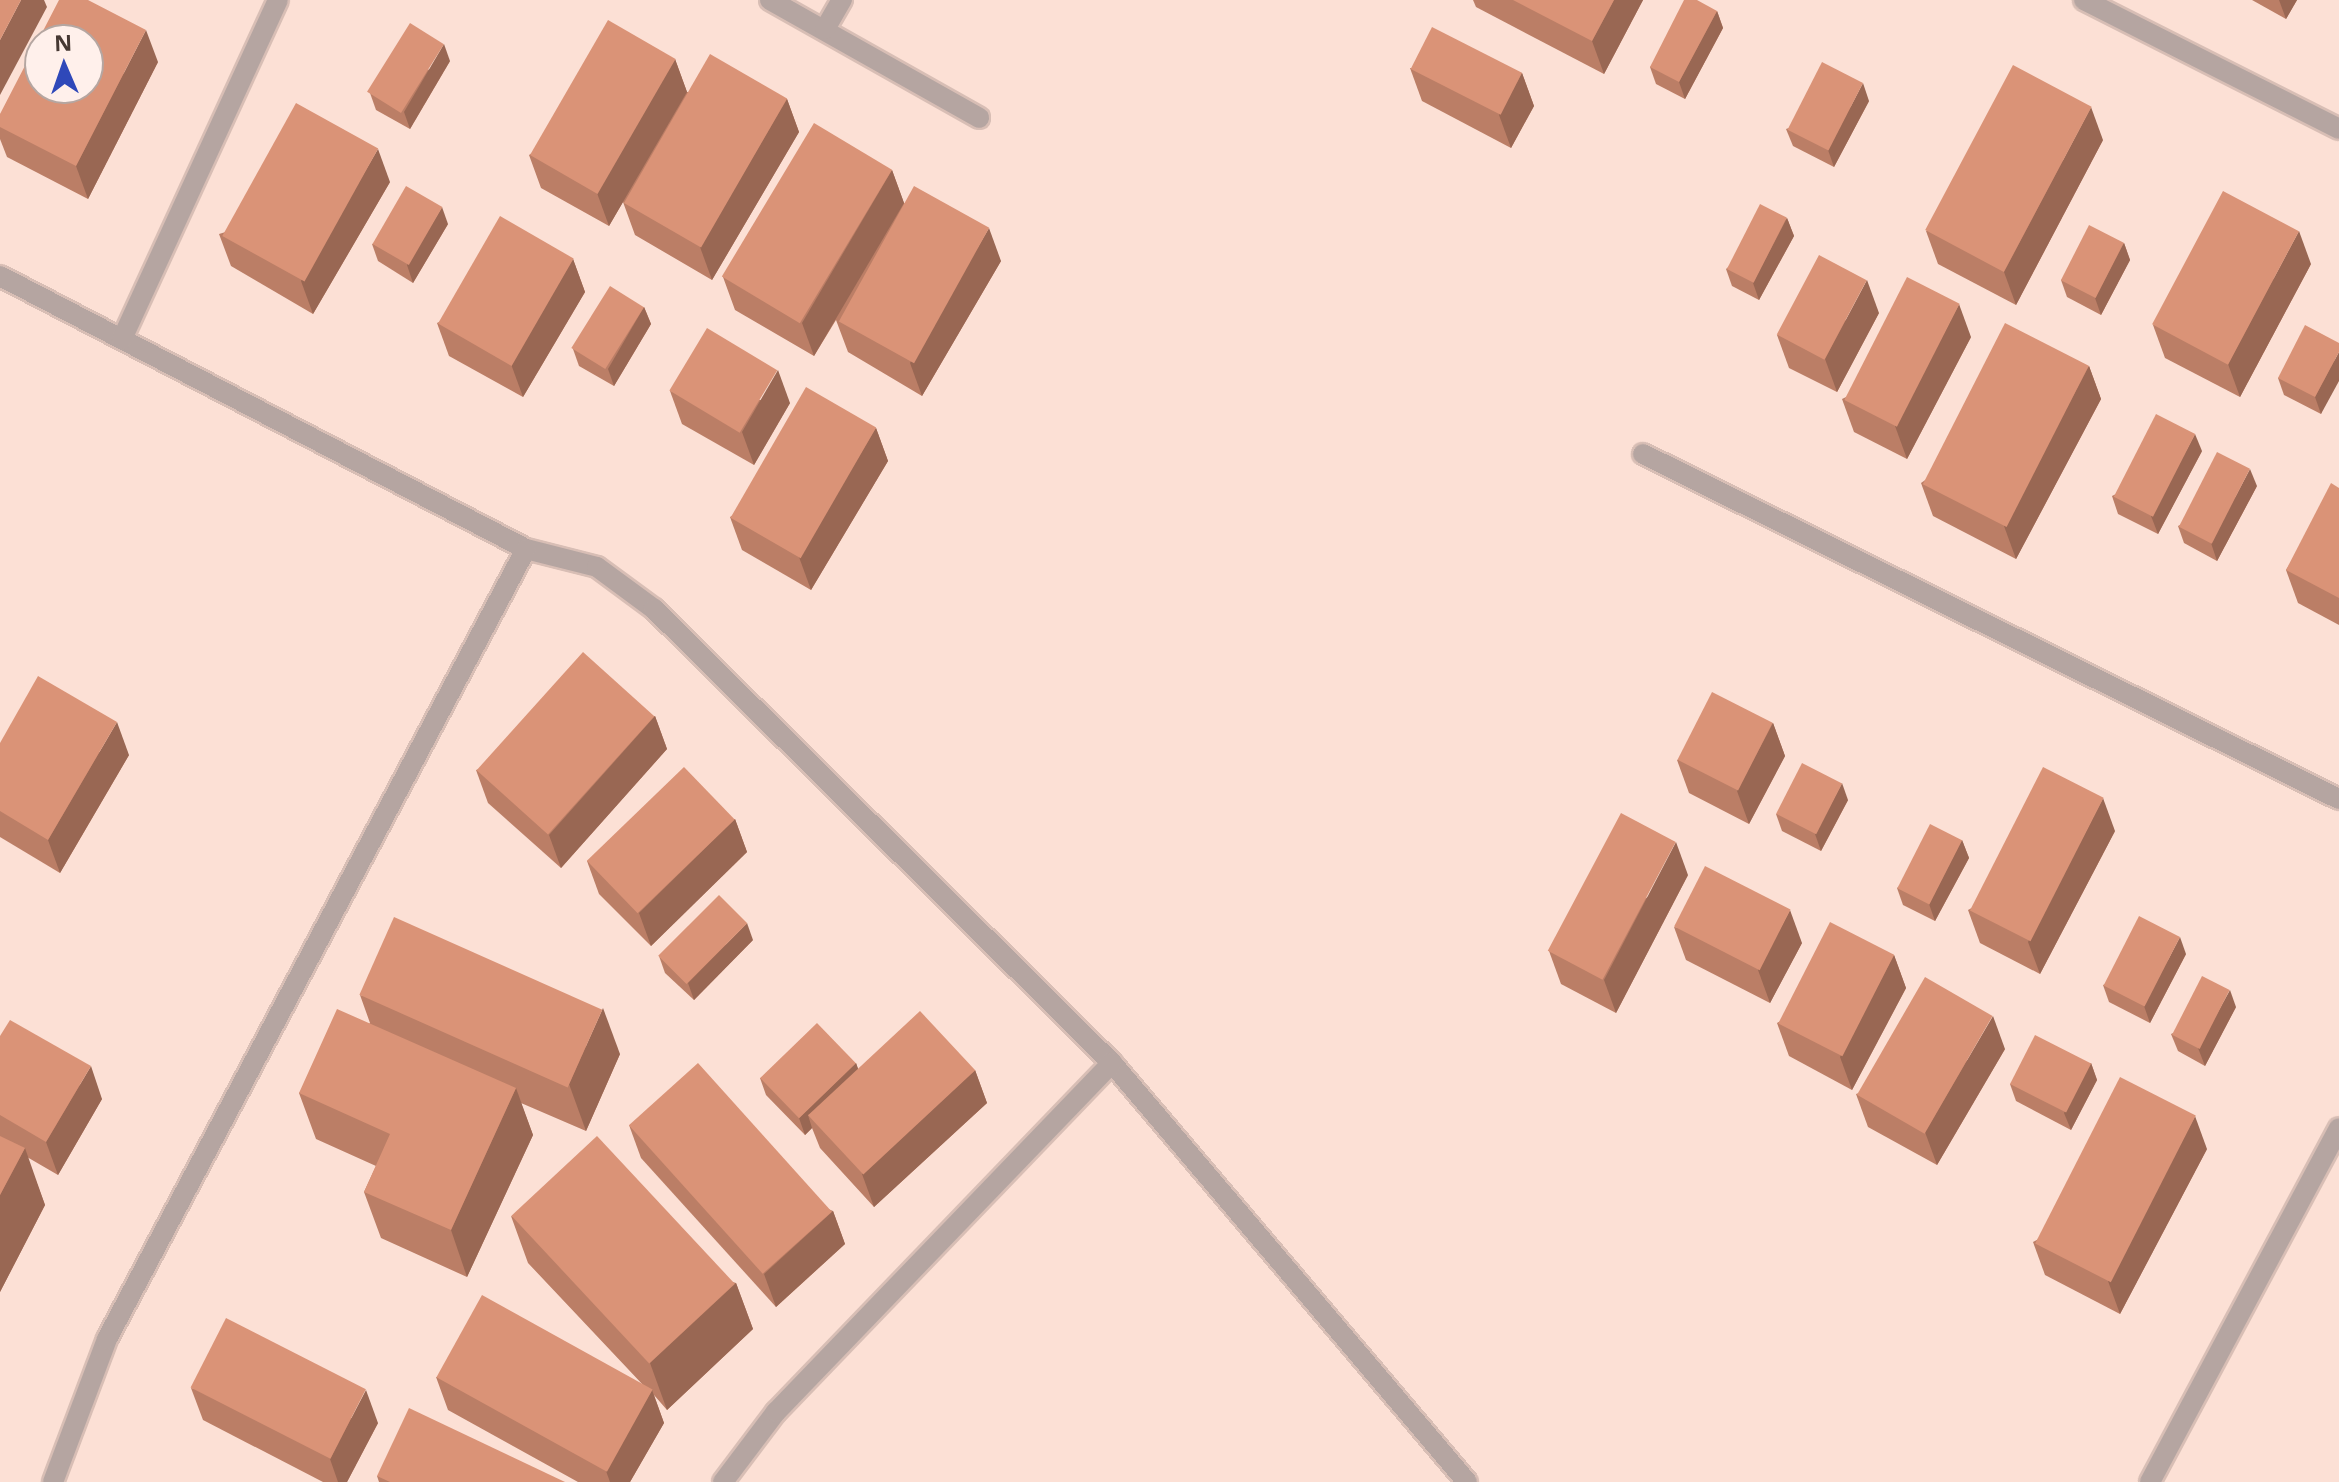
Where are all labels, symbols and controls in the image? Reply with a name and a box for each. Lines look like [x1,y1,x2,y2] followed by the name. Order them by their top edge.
[24,24,104,104] north arrow
[54,27,73,57] text: N

